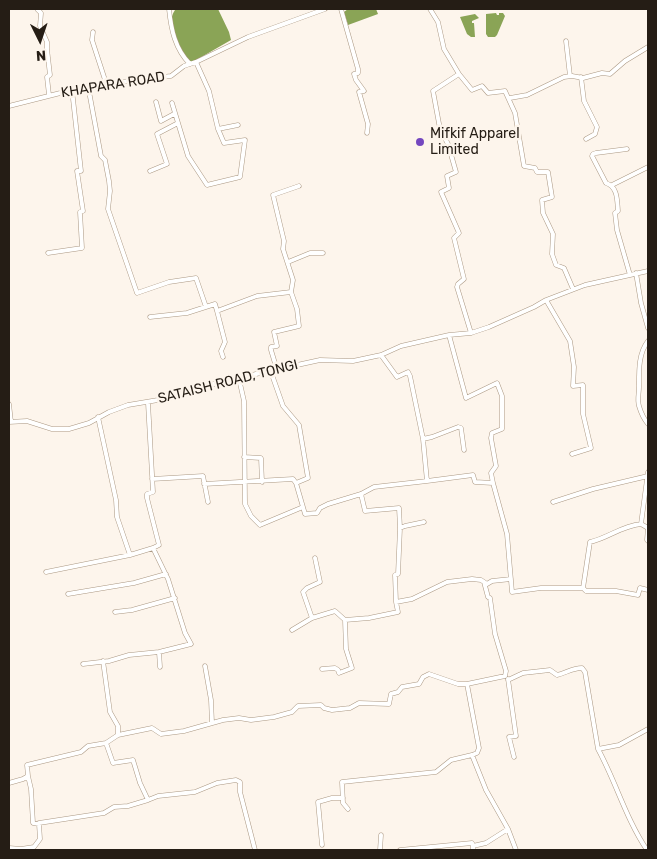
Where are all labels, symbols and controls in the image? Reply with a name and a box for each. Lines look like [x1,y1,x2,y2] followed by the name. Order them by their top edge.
[15,15,65,65] north arrow
[35,47,47,64] text: N
[60,68,166,102] street label: KHAPARA ROAD
[430,126,520,158] place label: Mifkif Apparel Limited
[414,136,426,148] marker: Mifkif Apparel Limited
[156,356,300,408] street label: SATAISH ROAD, TONGI

